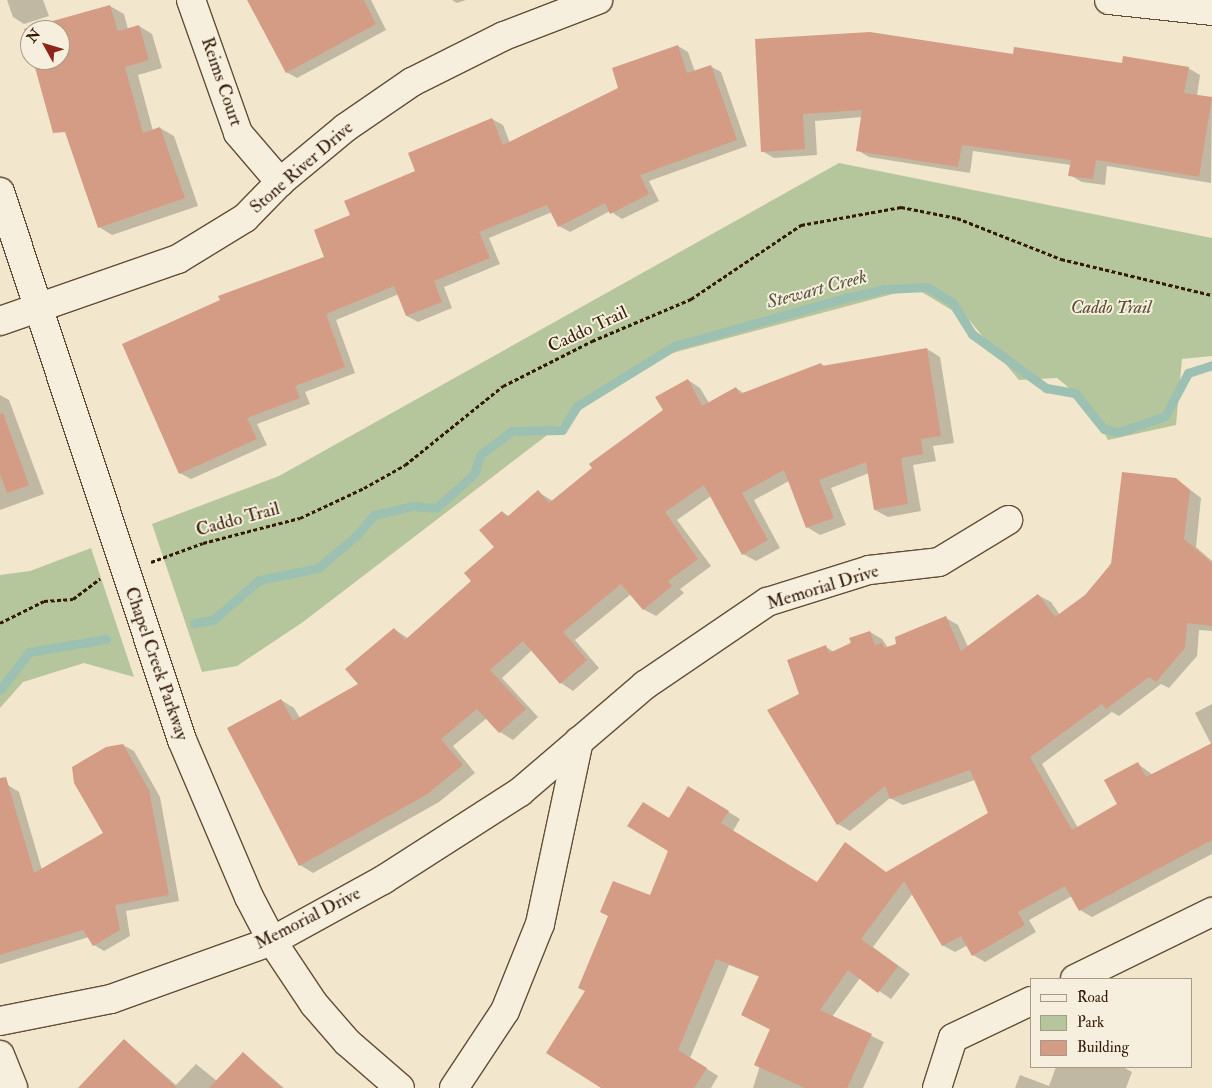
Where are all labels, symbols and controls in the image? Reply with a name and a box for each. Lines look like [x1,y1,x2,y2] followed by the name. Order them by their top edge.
[20,20,70,70] north arrow
[23,26,44,46] text: N
[196,35,246,129] street label: Reims Court
[246,117,358,219] street label: Stone River Drive
[765,266,869,314] water label: Stewart Creek
[1071,297,1151,319] park label: Caddo Trail
[545,302,631,358] street label: Caddo Trail
[194,498,282,542] street label: Caddo Trail
[765,561,881,615] street label: Memorial Drive
[120,584,192,744] street label: Chapel Creek Parkway
[252,883,364,955] street label: Memorial Drive
[1030,978,1192,1068] legend
[1077,988,1108,1007] text: Road
[1077,1013,1104,1032] text: Park
[1077,1038,1129,1057] text: Building

